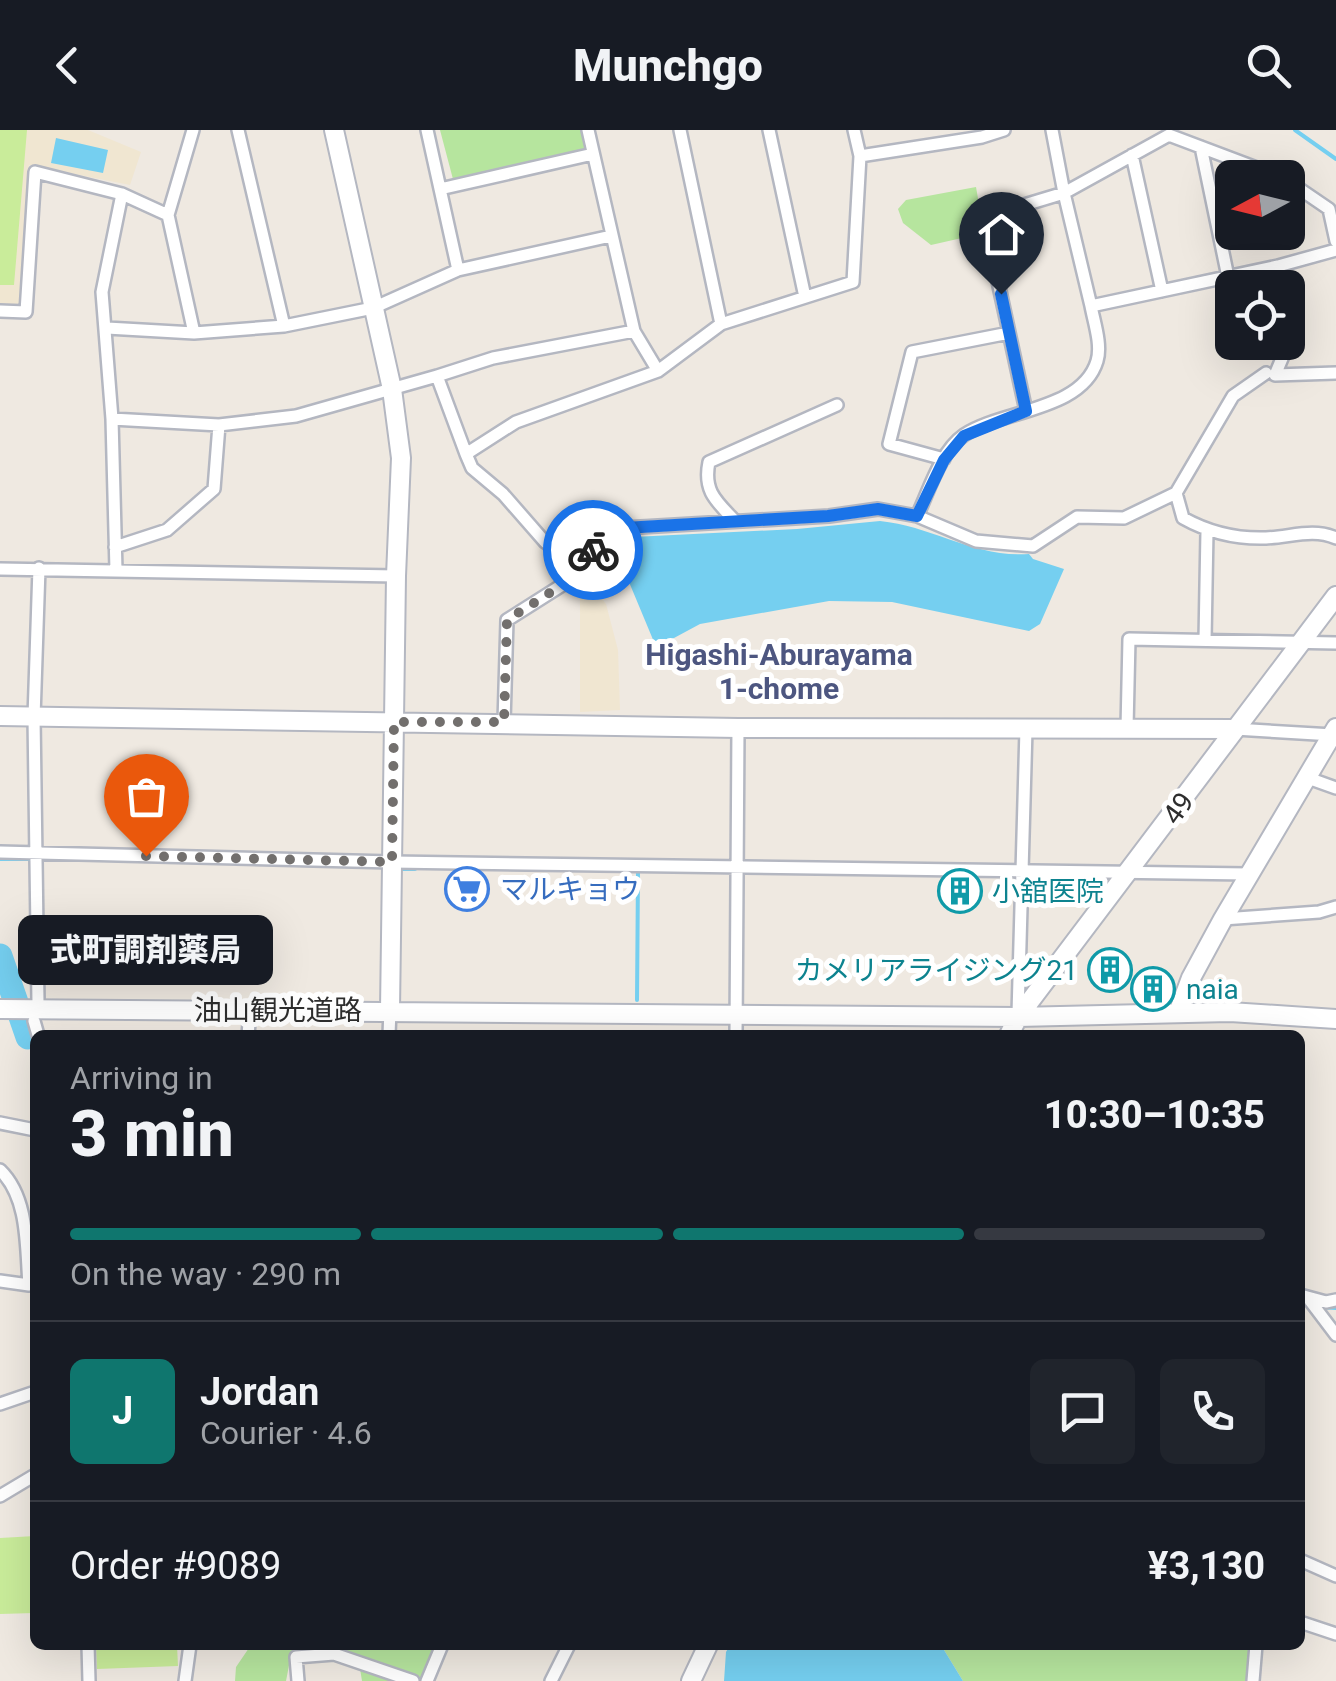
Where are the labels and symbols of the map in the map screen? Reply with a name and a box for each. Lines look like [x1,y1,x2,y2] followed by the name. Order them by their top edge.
[1215,160,1305,250] north arrow
[959,192,1044,295] pin
[543,500,643,600] courier
[645,637,913,706] district label: Higashi-Aburayama 1-chome
[104,754,189,857] pin
[1156,786,1201,831] street label: 49
[444,866,490,912] supermarket icon: マルキョウ
[937,868,983,914] building icon: 小舘医院
[500,873,640,906] place label: マルキョウ
[992,875,1104,908] place label: 小舘医院
[18,916,274,986] callout: 式町調剤薬局
[1087,947,1133,993] building icon: カメリアライジング21
[795,954,1078,987] place label: カメリアライジング21
[1130,966,1176,1012] building icon: naia
[1186,973,1239,1006] place label: naia
[194,994,362,1027] street label: 油山観光道路

